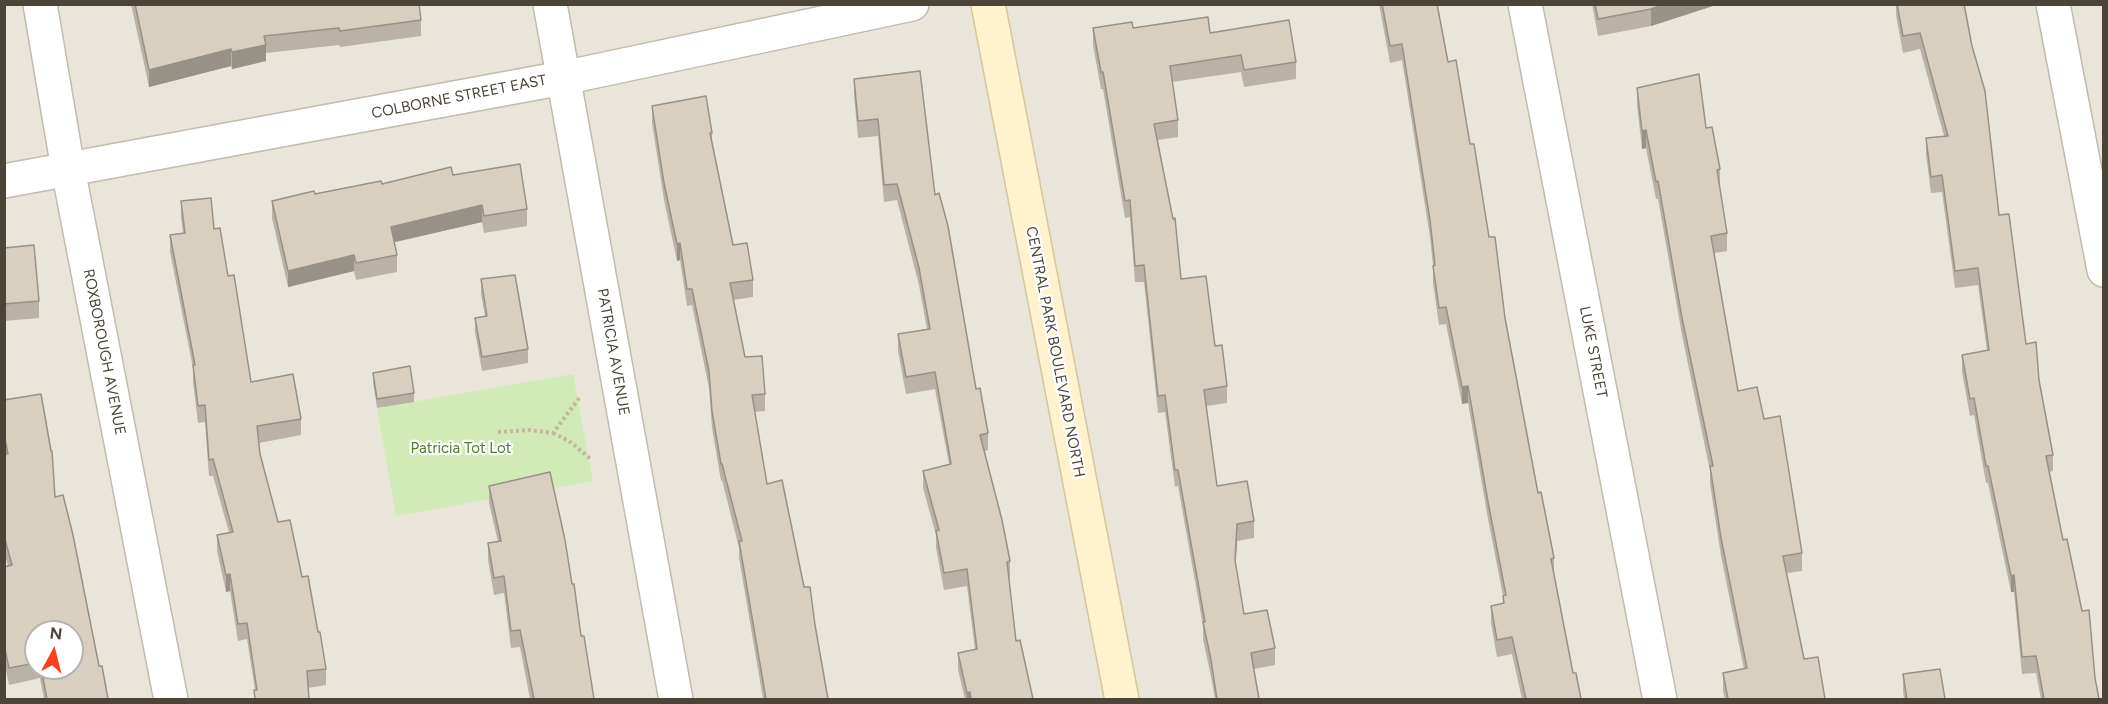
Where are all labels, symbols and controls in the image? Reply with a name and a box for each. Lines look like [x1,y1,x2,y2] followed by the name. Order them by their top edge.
[370,71,548,123] street label: COLBORNE STREET EAST
[1022,225,1088,479] street label: CENTRAL PARK BOULEVARD NORTH
[79,267,129,437] street label: ROXBOROUGH AVENUE
[593,287,633,417] street label: PATRICIA AVENUE
[1575,305,1611,399] street label: LUKE STREET
[411,440,511,458] park label: Patricia Tot Lot
[24,620,84,680] north arrow
[49,623,63,644] text: N

